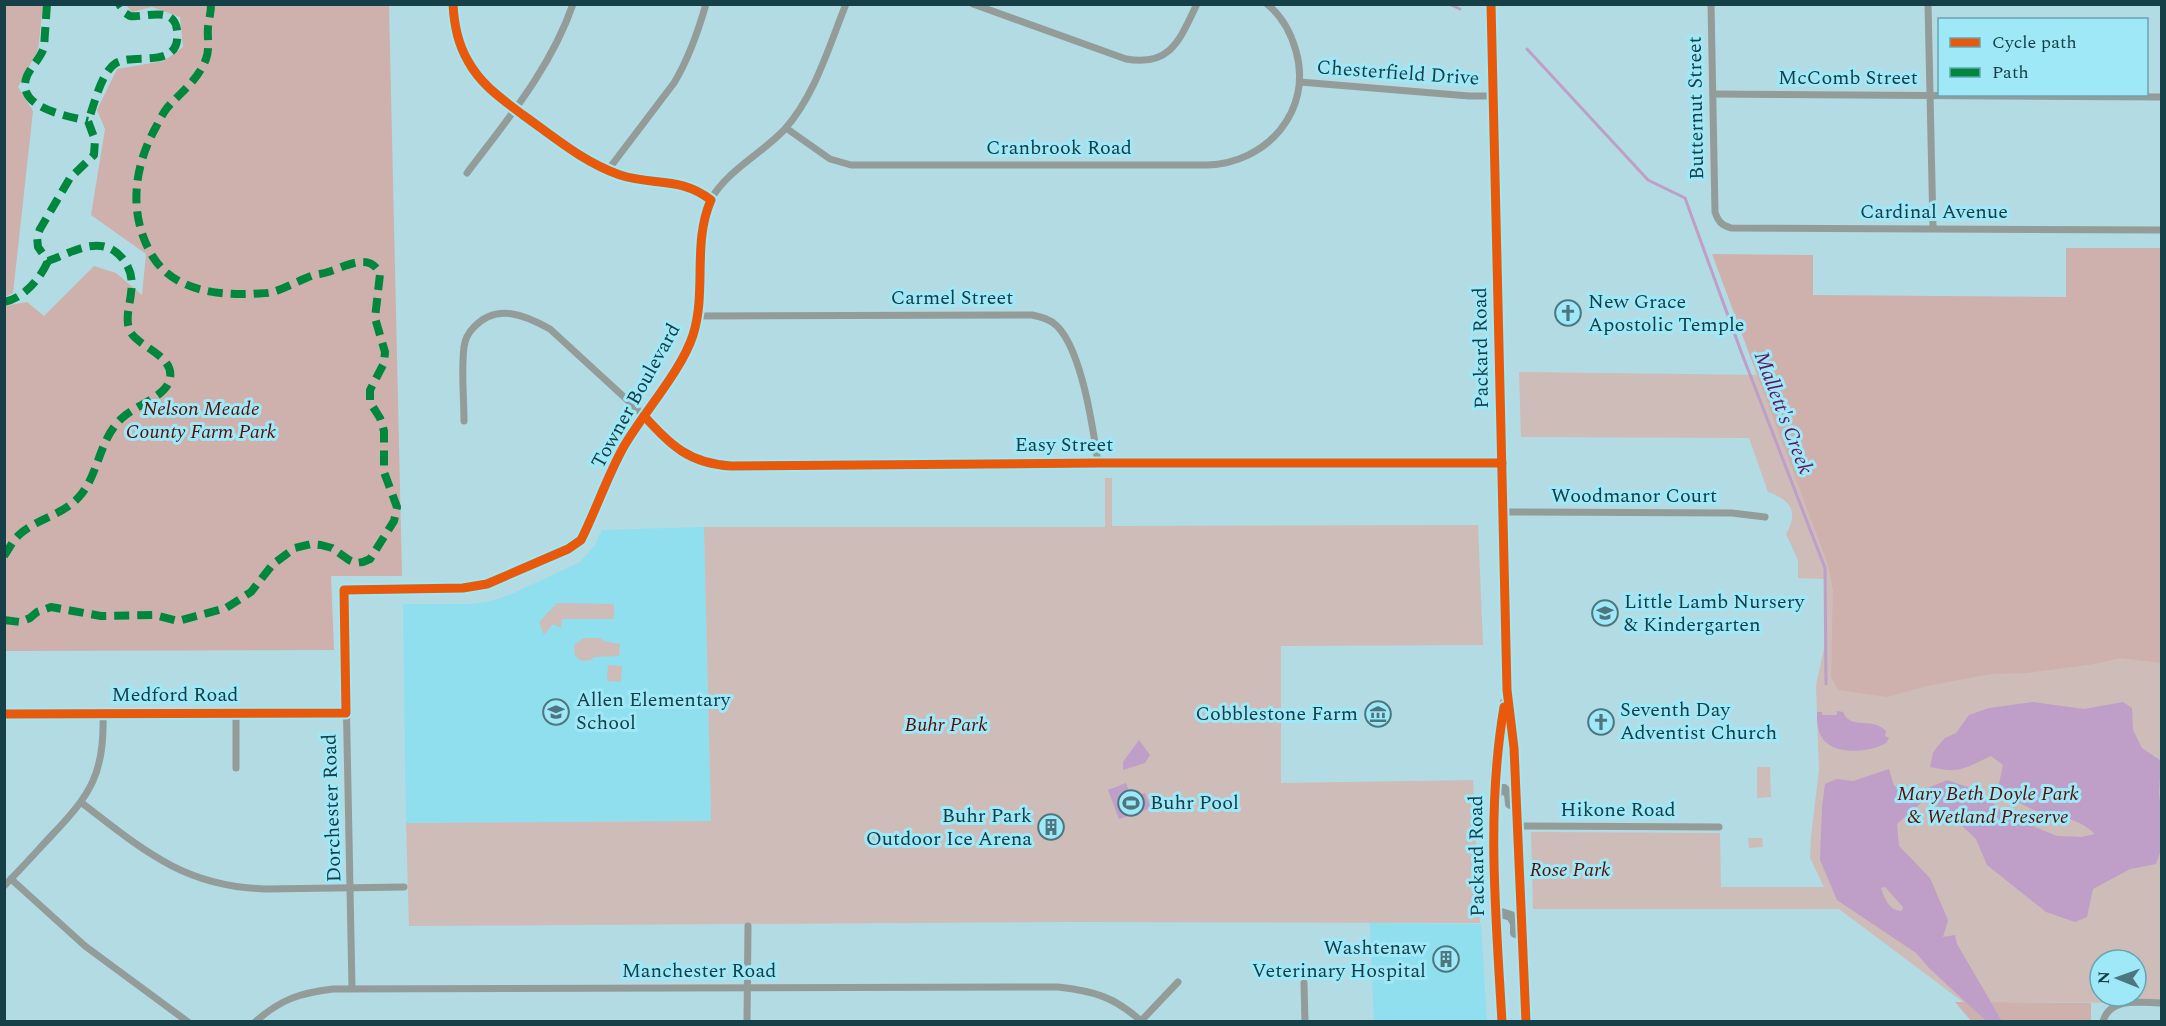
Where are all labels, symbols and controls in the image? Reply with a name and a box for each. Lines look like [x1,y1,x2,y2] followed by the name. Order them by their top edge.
[1938,18,2148,96] legend
[1992,29,2077,56] text: Cycle path
[1680,36,1712,180] street label: Butternut Street
[1316,52,1480,94] street label: Chesterfield Drive
[1992,59,2029,86] text: Path
[1778,63,1918,93] street label: McComb Street
[986,133,1132,163] street label: Cranbrook Road
[1860,197,2008,227] street label: Cardinal Avenue
[891,283,1013,313] street label: Carmel Street
[1465,287,1497,409] street label: Packard Road
[1588,287,1745,340] place label: New Grace Apostolic Temple
[1553,298,1583,328] church icon: New Grace Apostolic Temple
[584,318,688,474] street label: Towner Boulevard
[1745,347,1821,480] water label: Mallett's Creek
[126,394,277,447] park label: Nelson Meade County Farm Park
[1015,430,1113,460] street label: Easy Street
[1551,481,1717,511] street label: Woodmanor Court
[1624,587,1806,640] place label: Little Lamb Nursery & Kindergarten
[1590,598,1620,628] school or university icon: Little Lamb Nursery & Kindergarten
[112,680,238,710] street label: Medford Road
[576,685,732,738] place label: Allen Elementary School
[1620,695,1777,748] place label: Seventh Day Adventist Church
[541,697,571,727] school or university icon: Allen Elementary School
[1195,699,1358,729] place label: Cobblestone Farm
[1363,699,1393,729] museum icon: Cobblestone Farm
[1586,707,1616,737] church icon: Seventh Day Adventist Church
[905,710,988,740] park label: Buhr Park
[314,733,350,883] street label: Dorchester Road
[1897,779,2080,832] park label: Mary Beth Doyle Park & Wetland Preserve
[1116,788,1146,818] sports icon: Buhr Pool
[1150,788,1239,818] place label: Buhr Pool
[1461,795,1493,917] street label: Packard Road
[1560,795,1676,825] street label: Hikone Road
[866,801,1032,854] place label: Buhr Park Outdoor Ice Arena
[1036,812,1066,842] building icon: Buhr Park Outdoor Ice Arena
[1530,855,1611,885] park label: Rose Park
[1252,933,1427,986] place label: Washtenaw Veterinary Hospital
[1431,944,1461,974] building icon: Washtenaw Veterinary Hospital
[2088,948,2148,1008] north arrow
[622,956,776,986] street label: Manchester Road
[2092,971,2116,984] text: N

